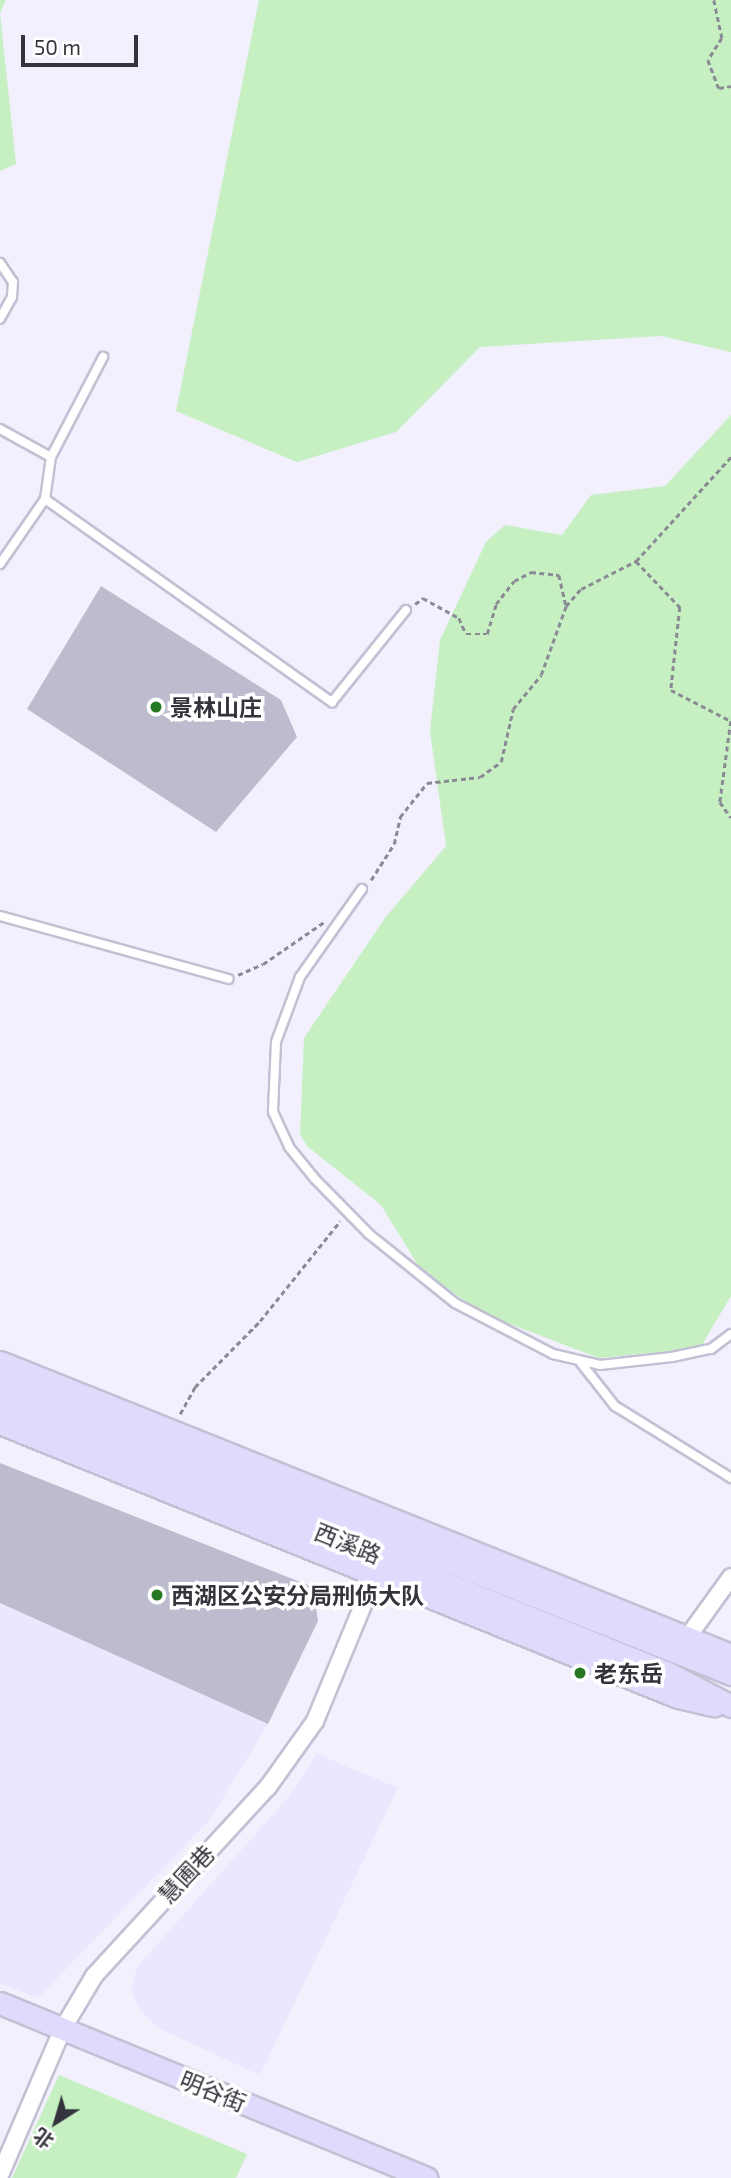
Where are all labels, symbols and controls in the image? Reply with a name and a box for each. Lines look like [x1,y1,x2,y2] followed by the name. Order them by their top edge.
[24,21,142,65] scale bar
[34,34,81,59] text: 50 m
[170,693,262,721] place label: 景林山庄
[148,699,164,715] marker: 景林山庄
[311,1517,385,1569] street label: 西溪路
[171,1581,424,1609] place label: 西湖区公安分局刑侦大队
[149,1587,165,1603] marker: 西湖区公安分局刑侦大队
[594,1659,663,1687] place label: 老东岳
[572,1665,588,1681] marker: 老东岳
[152,1839,220,1909] street label: 慧圃巷
[176,2065,250,2117] street label: 明谷街
[21,2087,91,2157] north arrow
[29,2124,58,2154] text: 北

